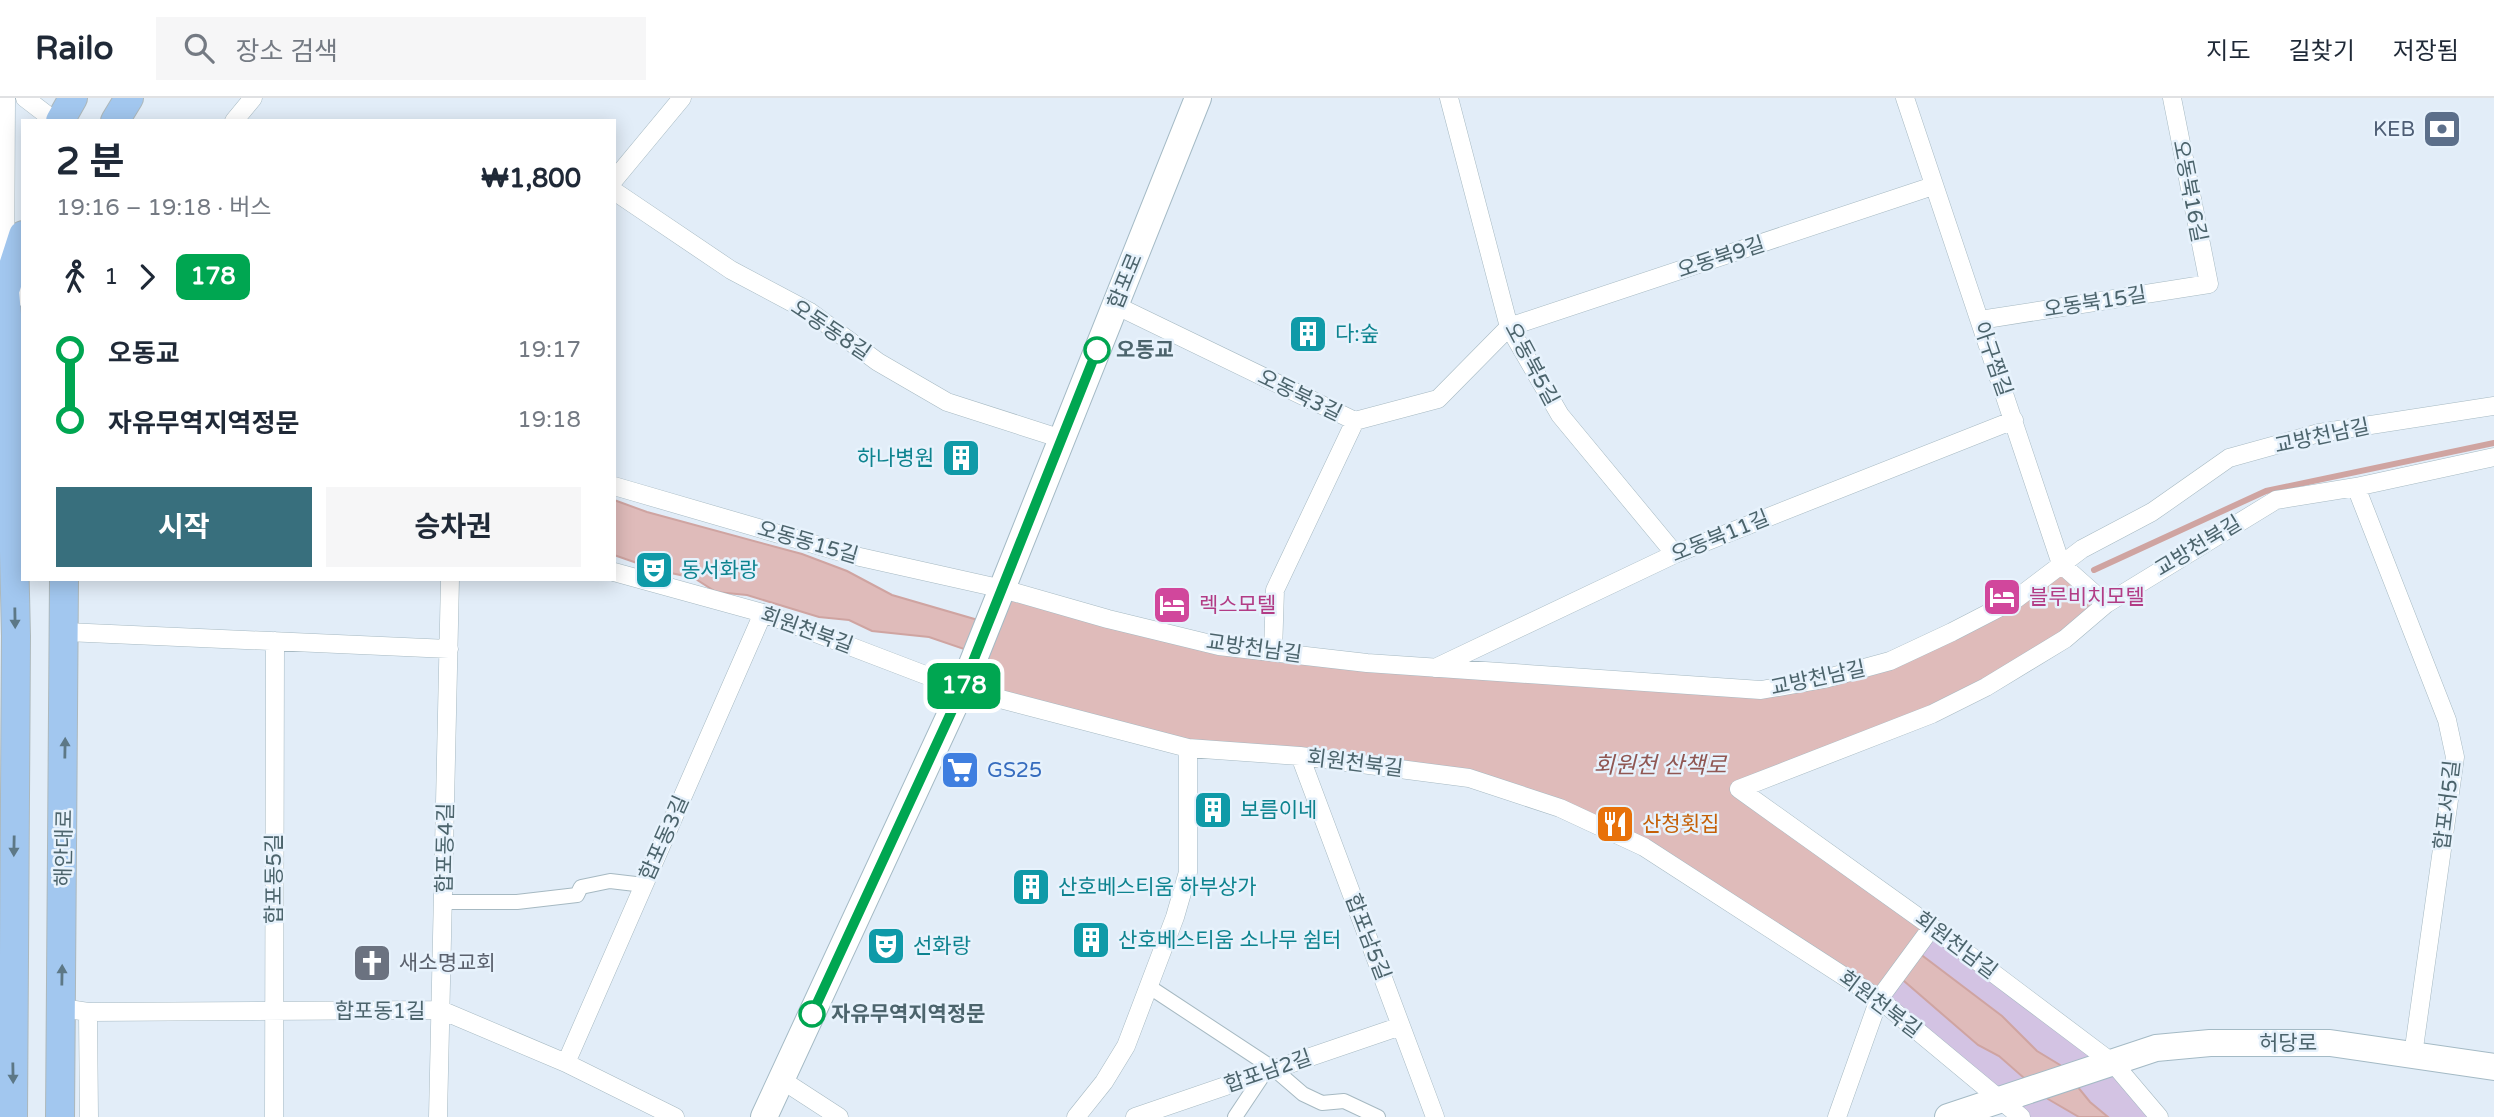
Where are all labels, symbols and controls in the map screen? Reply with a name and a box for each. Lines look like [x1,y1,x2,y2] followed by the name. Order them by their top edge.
[156,17,646,80] search box
[35,29,114,68] text: Railo
[180,29,218,67] icon: search
[236,36,338,67] text: 장소 검색
[2206,37,2251,66] text: 지도
[2289,37,2355,66] text: 길찾기
[2393,37,2459,66] text: 저장됨
[2421,108,2463,150] bank icon: KEB
[2373,117,2415,142] place label: KEB
[2167,138,2212,244] street label: 오동북16길
[56,139,125,185] text: 2 분
[481,163,581,194] text: ₩1,800
[56,194,271,222] text: 19:16 – 19:18 · 버스
[1674,232,1768,283] street label: 오동북9길
[1103,250,1148,313] street label: 합포로
[56,258,94,296] icon: walk
[128,258,166,296] icon: forward
[190,262,236,291] text: 178
[104,263,118,291] text: 1
[2042,282,2148,323] street label: 오동북15길
[786,295,875,366] street label: 오동동8길
[1287,313,1329,355] building icon: 다:숲
[1499,318,1564,410] street label: 오동북5길
[1968,319,2017,400] street label: 아구찜길
[1335,322,1379,347] place label: 다:숲
[517,336,581,364] text: 19:17
[1084,337,1110,363] marker: 오동교
[108,338,180,369] text: 오동교
[1116,338,1174,363] place label: 오동교
[1254,364,1346,427] street label: 오동북3길
[517,406,581,434] text: 19:18
[108,408,299,439] text: 자유무역지역정문
[2272,414,2372,459] street label: 교방천남길
[940,437,982,479] building icon: 하나병원
[857,446,934,471] place label: 하나병원
[56,487,312,567] button: 시작
[326,487,581,567] button: 승차권
[1667,505,1773,567] street label: 오동북11길
[2150,511,2246,582] street label: 교방천북길
[755,516,861,569] street label: 오동동15길
[633,549,675,591] theatre icon: 동서화랑
[681,558,758,583] place label: 동서화랑
[1981,576,2023,618] hotel icon: 블루비치모텔
[1151,584,1193,626] hotel icon: 렉스모텔
[2029,585,2145,610] place label: 블루비치모텔
[1199,593,1276,618] place label: 렉스모텔
[757,602,856,659] street label: 회원천북길
[10,608,21,630] one-way arrow
[1204,629,1304,668] street label: 교방천남길
[1768,656,1868,701] street label: 교방천남길
[924,663,1004,709] line badge: 178
[941,671,987,700] text: 178
[59,737,71,759] one-way arrow
[1305,745,1404,782] street label: 회원천북길
[939,749,981,791] supermarket icon: GS25
[1594,752,1728,780] water label: 회원천 산책로
[987,758,1042,783] place label: GS25
[2430,759,2465,851] street label: 합포서5길
[1192,789,1234,831] building icon: 보름이네
[635,792,694,885] street label: 합포동3길
[1240,798,1317,823] place label: 보름이네
[432,803,459,893] street label: 합포동4길
[1594,803,1636,845] restaurant icon: 산청횟집
[51,809,78,887] street label: 해안대로
[1642,812,1719,837] place label: 산청횟집
[262,834,287,924] street label: 합포동5길
[8,835,20,857] one-way arrow
[1010,866,1052,908] building icon: 산호베스티움 하부상가
[1058,875,1257,900] place label: 산호베스티움 하부상가
[1340,890,1395,984] street label: 합포남5길
[1910,906,2002,984] street label: 회원천남길
[1070,919,1112,961] building icon: 산호베스티움 소나무 쉼터
[865,925,907,967] theatre icon: 선화랑
[1118,928,1341,953] place label: 산호베스티움 소나무 쉼터
[913,934,971,959] place label: 선화랑
[351,942,393,984] church icon: 새소명교회
[399,951,496,976] place label: 새소명교회
[56,964,68,986] one-way arrow
[1834,965,1926,1043] street label: 회원천북길
[335,999,425,1024] street label: 합포동1길
[799,1001,825,1027] marker: 자유무역지역정문
[831,1002,986,1027] place label: 자유무역지역정문
[2259,1031,2317,1056] street label: 허당로
[1221,1045,1315,1098] street label: 합포남2길
[7,1063,18,1085] one-way arrow

